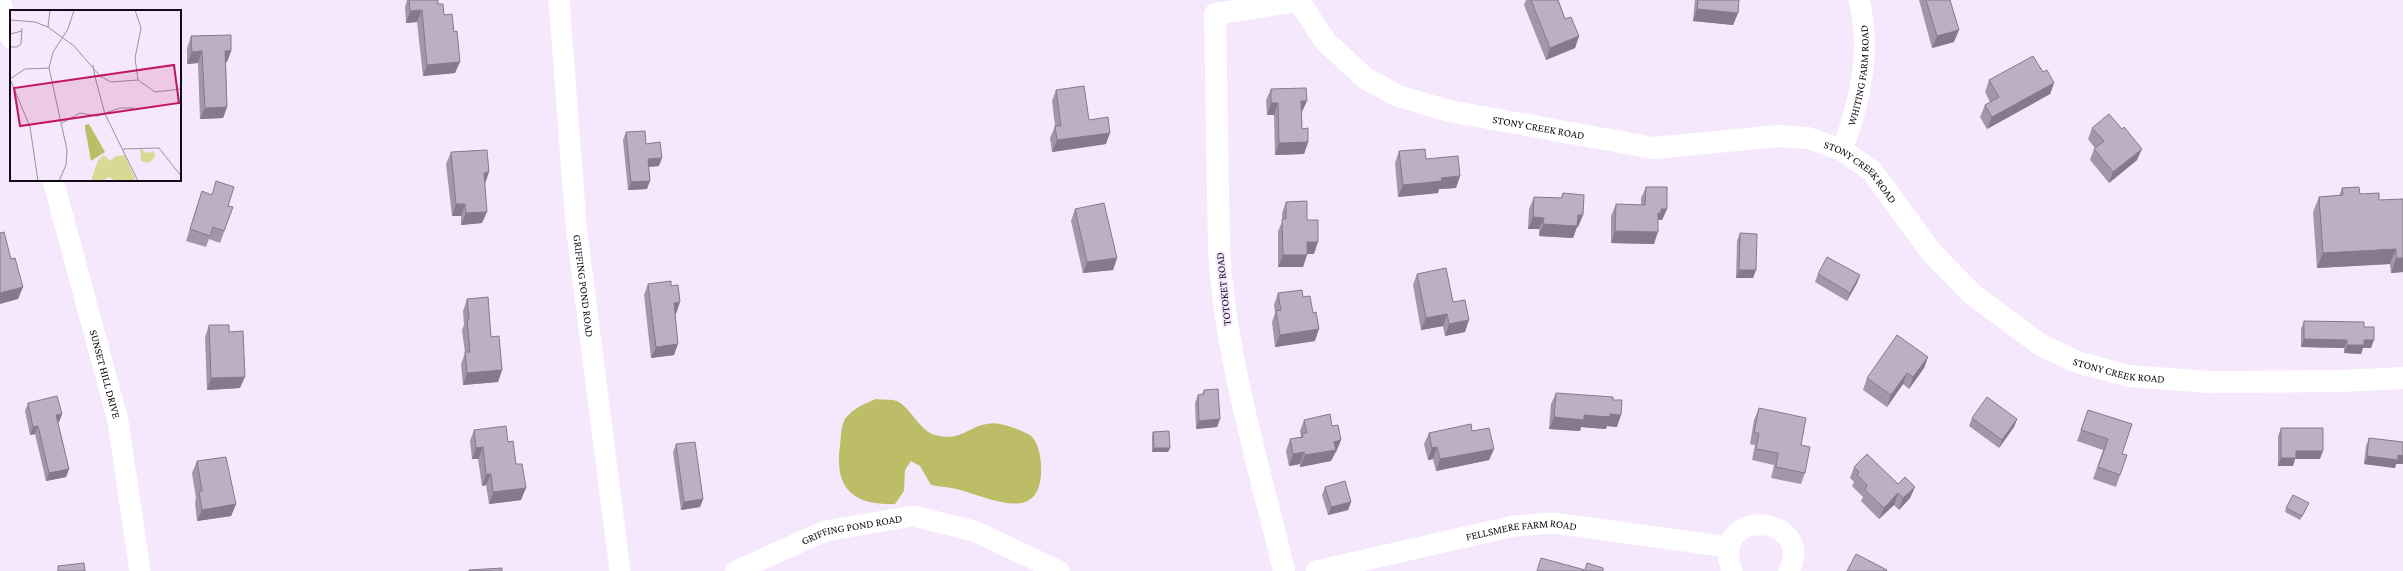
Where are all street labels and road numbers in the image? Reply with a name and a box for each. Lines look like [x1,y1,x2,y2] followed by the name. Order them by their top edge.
[1845,25,1871,127] street label: WHITING FARM ROAD
[1492,113,1586,141] street label: STONY CREEK ROAD
[1822,138,1899,205] street label: STONY CREEK ROAD
[571,234,596,338] street label: GRIFFING POND ROAD
[1213,252,1233,326] street label: TOTOKET ROAD
[88,328,123,420] street label: SUNSET HILL DRIVE
[2071,355,2165,385] street label: STONY CREEK ROAD
[800,512,903,547] street label: GRIFFING POND ROAD
[1465,517,1578,543] street label: FELLSMERE FARM ROAD

